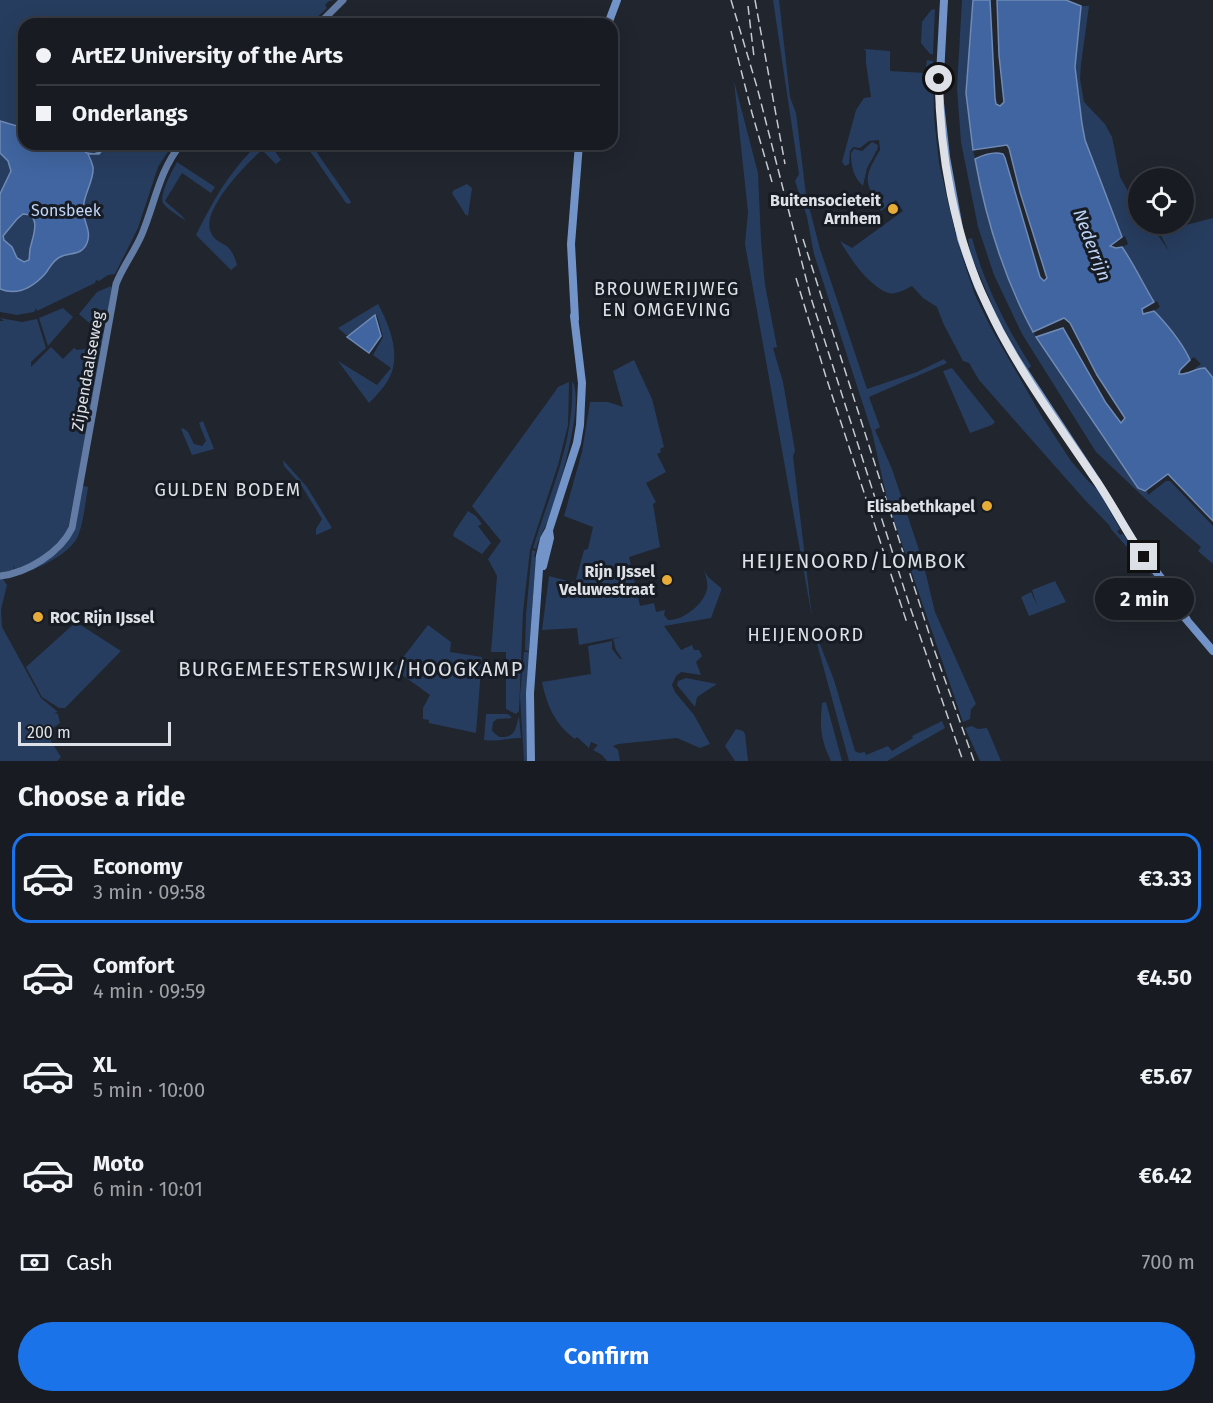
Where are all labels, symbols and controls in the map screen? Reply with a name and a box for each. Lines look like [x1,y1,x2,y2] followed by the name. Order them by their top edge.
[72,42,343,69] text: ArtEZ University of the Arts
[925,65,952,92] route start
[72,100,188,127] text: Onderlangs
[1128,168,1194,234] map controls
[1128,168,1194,234] button: locate
[770,191,882,228] place label: Buitensocieteit Arnhem
[31,201,102,220] park label: Sonsbeek
[886,202,900,216] marker: Buitensocieteit Arnhem
[1068,206,1116,284] water label: Nederrijn
[594,278,740,321] district label: BROUWERIJWEG EN OMGEVING
[68,309,107,432] street label: Zijpendaalseweg
[154,479,302,501] district label: GULDEN BODEM
[867,497,975,516] place label: Elisabethkapel
[980,499,994,513] marker: Elisabethkapel
[1130,543,1157,570] route end
[741,549,967,573] district label: HEIJENOORD/LOMBOK
[558,562,656,599] place label: Rijn IJssel Veluwestraat
[660,573,674,587] marker: Rijn IJssel Veluwestraat
[1094,578,1194,620] callout: 2 min
[1120,587,1169,611] text: 2 min
[50,608,155,627] place label: ROC Rijn IJssel
[31,610,45,624] marker: ROC Rijn IJssel
[748,624,865,646] district label: HEIJENOORD
[178,657,524,681] district label: BURGEMEESTERSWIJK/HOOGKAMP
[18,719,171,746] scale bar
[27,723,71,742] text: 200 m
[18,781,185,813] text: Choose a ride
[21,851,75,905] icon: car
[93,853,182,880] text: Economy
[1139,865,1192,892] text: €3.33
[93,880,206,904] text: 3 min · 09:58
[21,950,75,1004] icon: car
[93,952,174,979] text: Comfort
[1137,964,1192,991] text: €4.50
[93,979,205,1003] text: 4 min · 09:59
[21,1049,75,1103] icon: car
[93,1051,117,1078] text: XL
[1140,1063,1192,1090] text: €5.67
[93,1078,205,1102] text: 5 min · 10:00
[21,1148,75,1202] icon: car
[93,1150,144,1177] text: Moto
[1139,1162,1192,1189] text: €6.42
[93,1177,203,1201] text: 6 min · 10:01
[18,1246,51,1279] icon: cash
[66,1249,113,1276] text: Cash
[1142,1250,1195,1274] text: 700 m
[18,1322,1195,1391] button: Confirm

